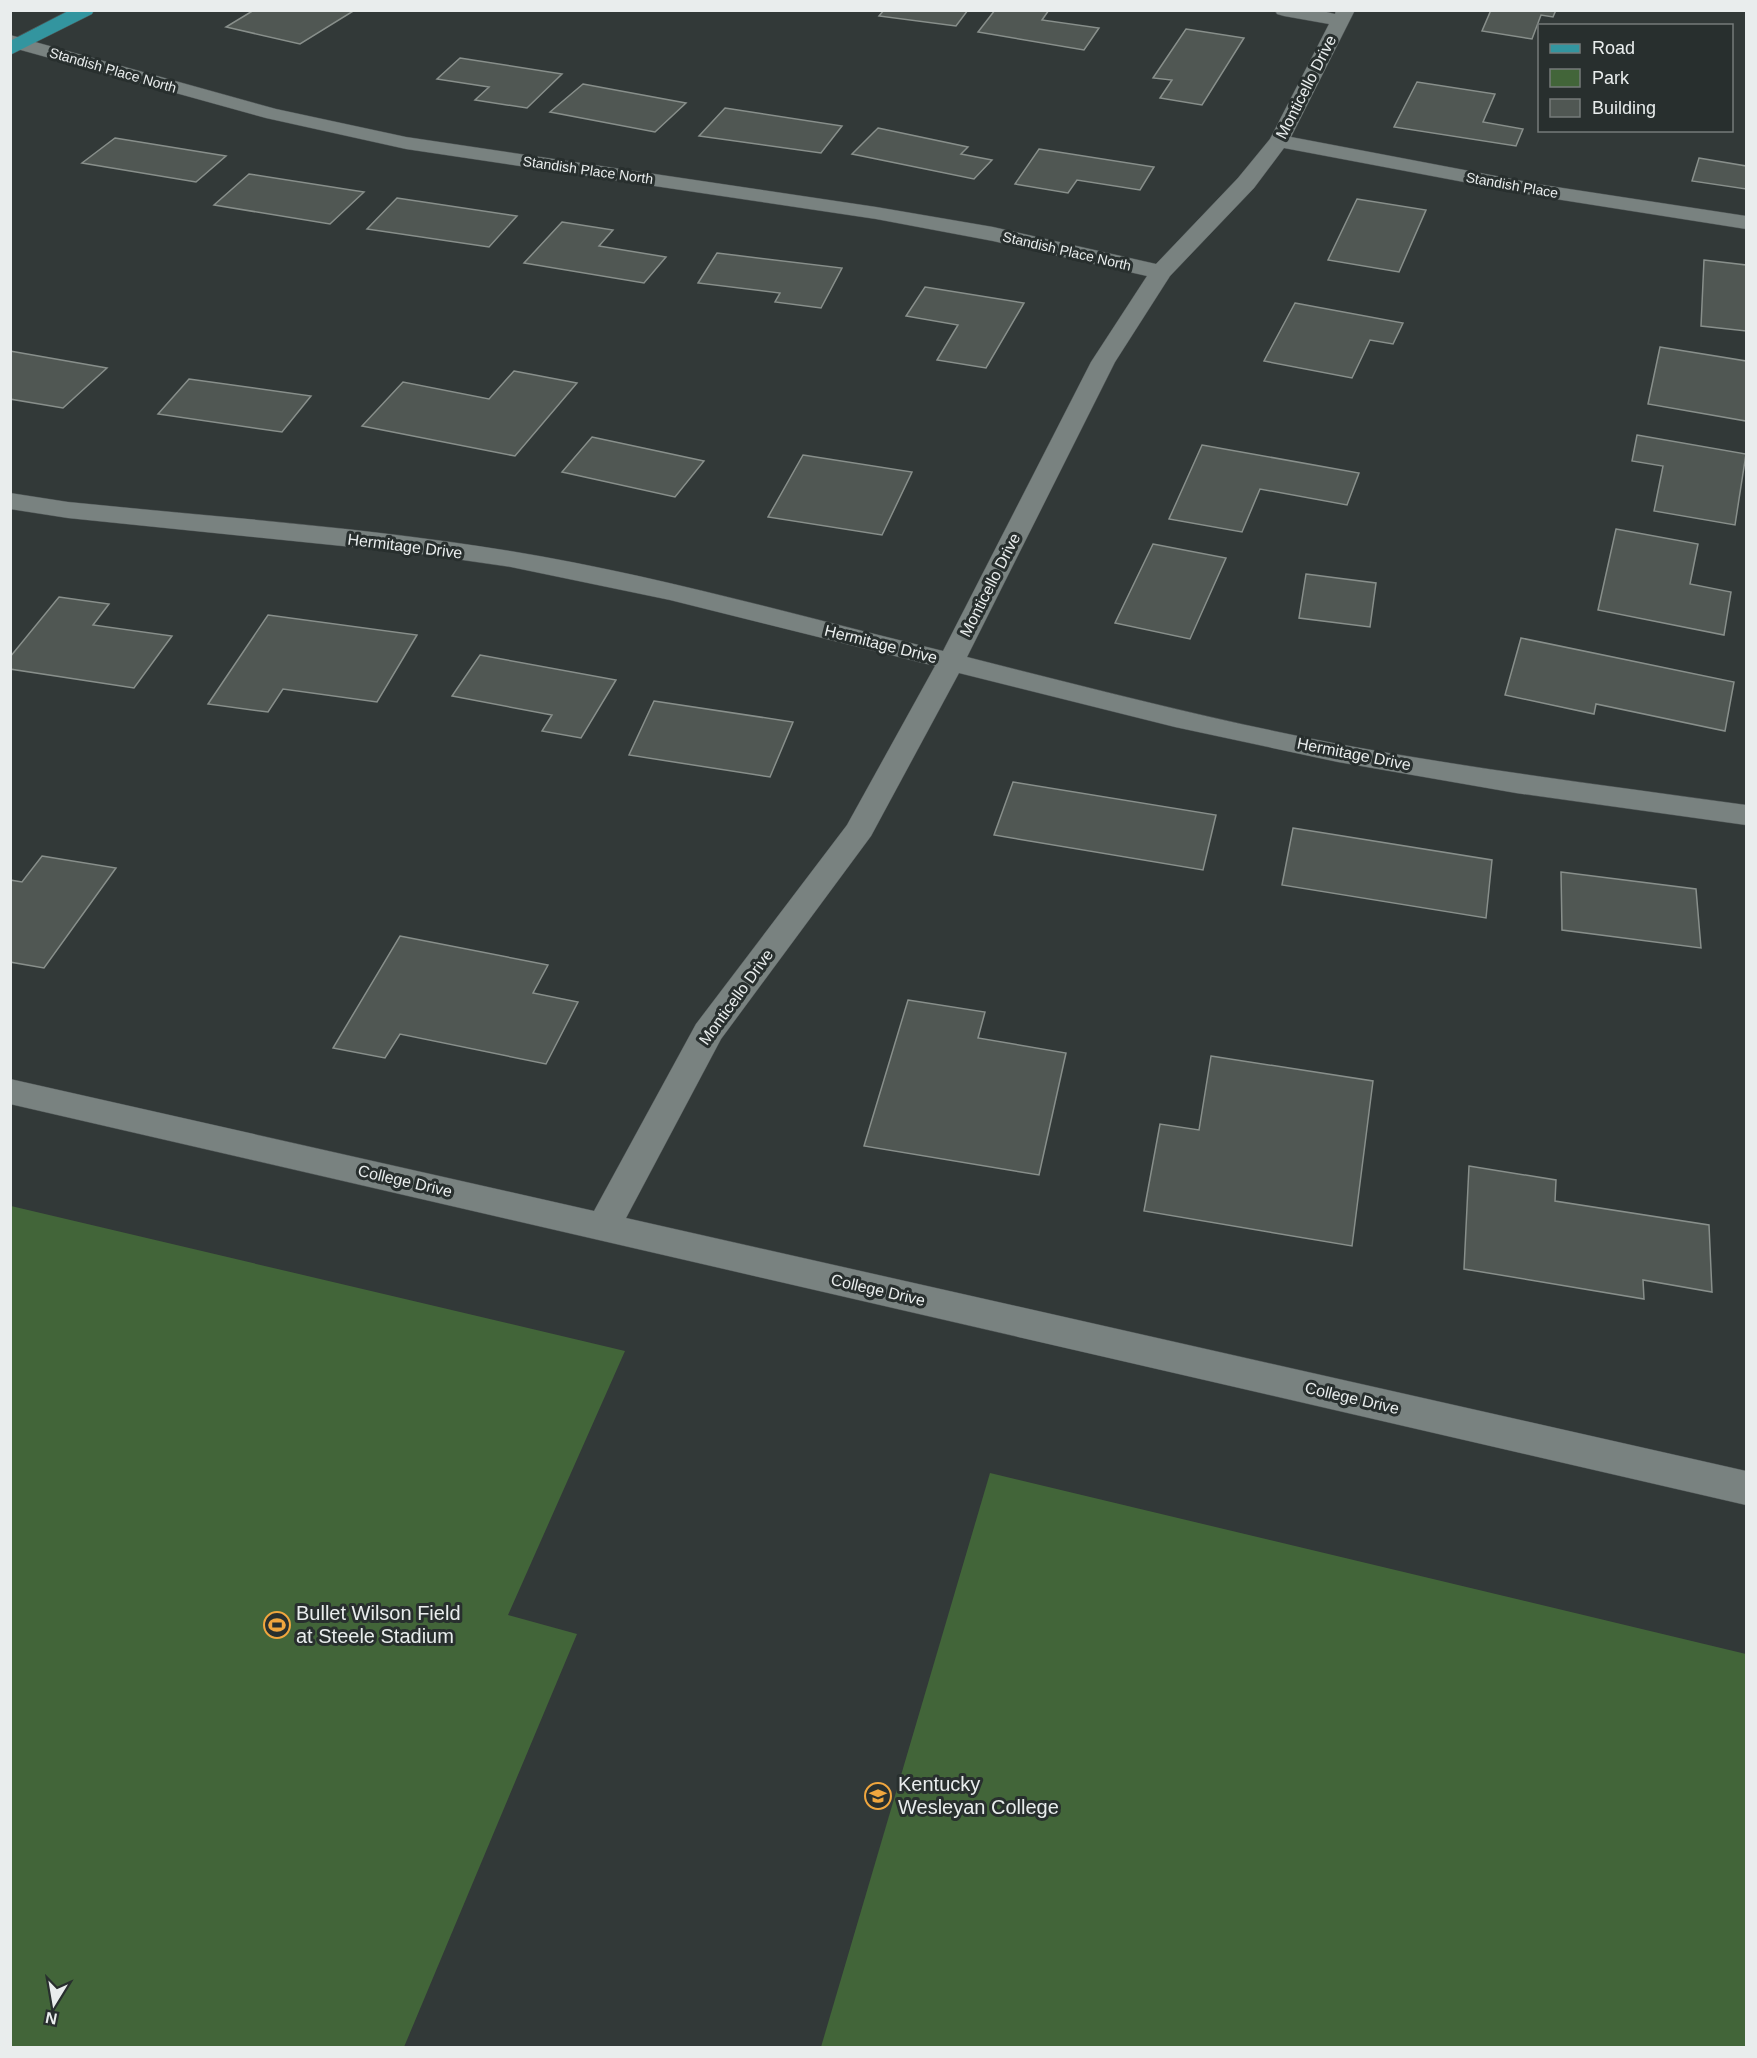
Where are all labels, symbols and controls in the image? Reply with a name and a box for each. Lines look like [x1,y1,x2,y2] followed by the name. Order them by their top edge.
[1538,24,1733,132] legend
[1273,32,1339,142] street label: Monticello Drive
[1592,38,1635,58] text: Road
[48,44,178,96] street label: Standish Place North
[1592,68,1630,88] text: Park
[1592,98,1656,118] text: Building
[522,153,654,187] street label: Standish Place North
[1465,169,1560,201] street label: Standish Place
[1001,228,1133,274] street label: Standish Place North
[957,530,1023,640] street label: Monticello Drive
[347,531,463,561] street label: Hermitage Drive
[823,622,939,666] street label: Hermitage Drive
[1296,735,1412,773] street label: Hermitage Drive
[696,946,776,1048] street label: Monticello Drive
[356,1162,454,1200] street label: College Drive
[829,1271,927,1309] street label: College Drive
[1303,1379,1401,1417] street label: College Drive
[296,1602,461,1647] place label: Bullet Wilson Field at Steele Stadium
[262,1610,292,1640] sports icon: Bullet Wilson Field at Steele Stadium
[898,1773,1059,1818] place label: Kentucky Wesleyan College
[863,1781,893,1811] school or university icon: Kentucky Wesleyan College
[24,1974,84,2034] north arrow
[44,2009,59,2028] text: N

